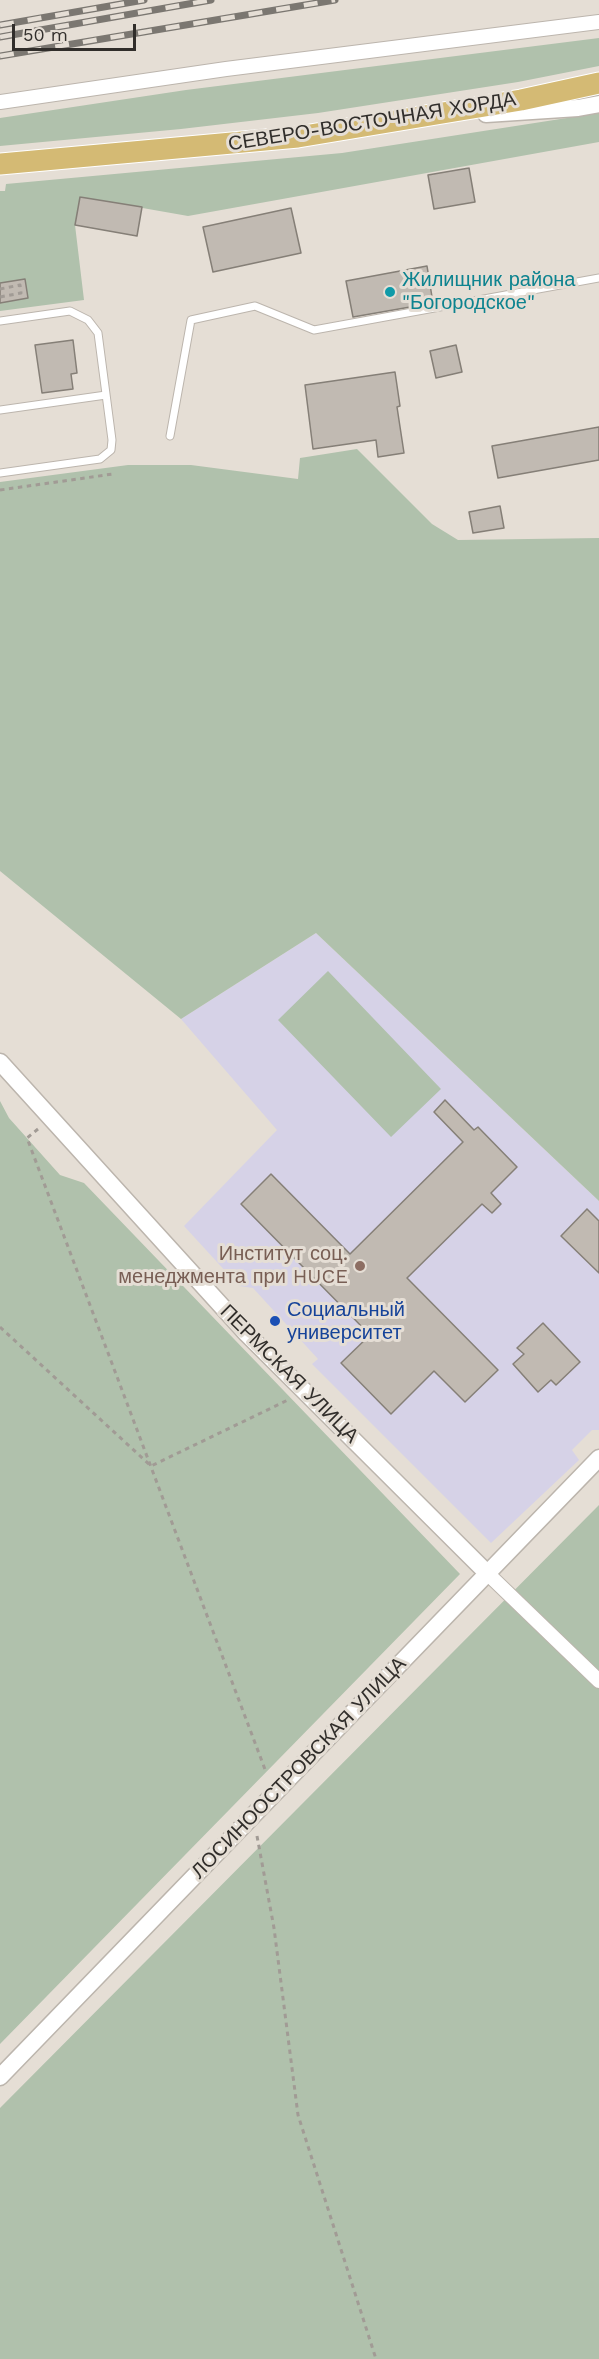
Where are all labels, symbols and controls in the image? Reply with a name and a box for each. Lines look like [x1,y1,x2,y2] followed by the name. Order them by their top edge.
[15,12,140,50] scale bar
[23,24,68,45] text: 50 m
[226,87,518,157] street label: СЕВЕРО-ВОСТОЧНАЯ ХОРДА
[402,268,575,315] place label: Жилищник района "Богородское"
[383,285,397,299] marker: Жилищник района "Богородское"
[118,1242,348,1289] place label: Институт соц. менеджмента при HUCE
[353,1259,367,1273] marker: Институт соц. менеджмента при HUCE
[287,1298,405,1345] place label: Социальный университет
[215,1300,363,1448] street label: ПЕРМСКАЯ УЛИЦА
[268,1314,282,1328] marker: Социальный университет
[187,1652,411,1884] street label: ЛОСИНООСТРОВСКАЯ УЛИЦА

